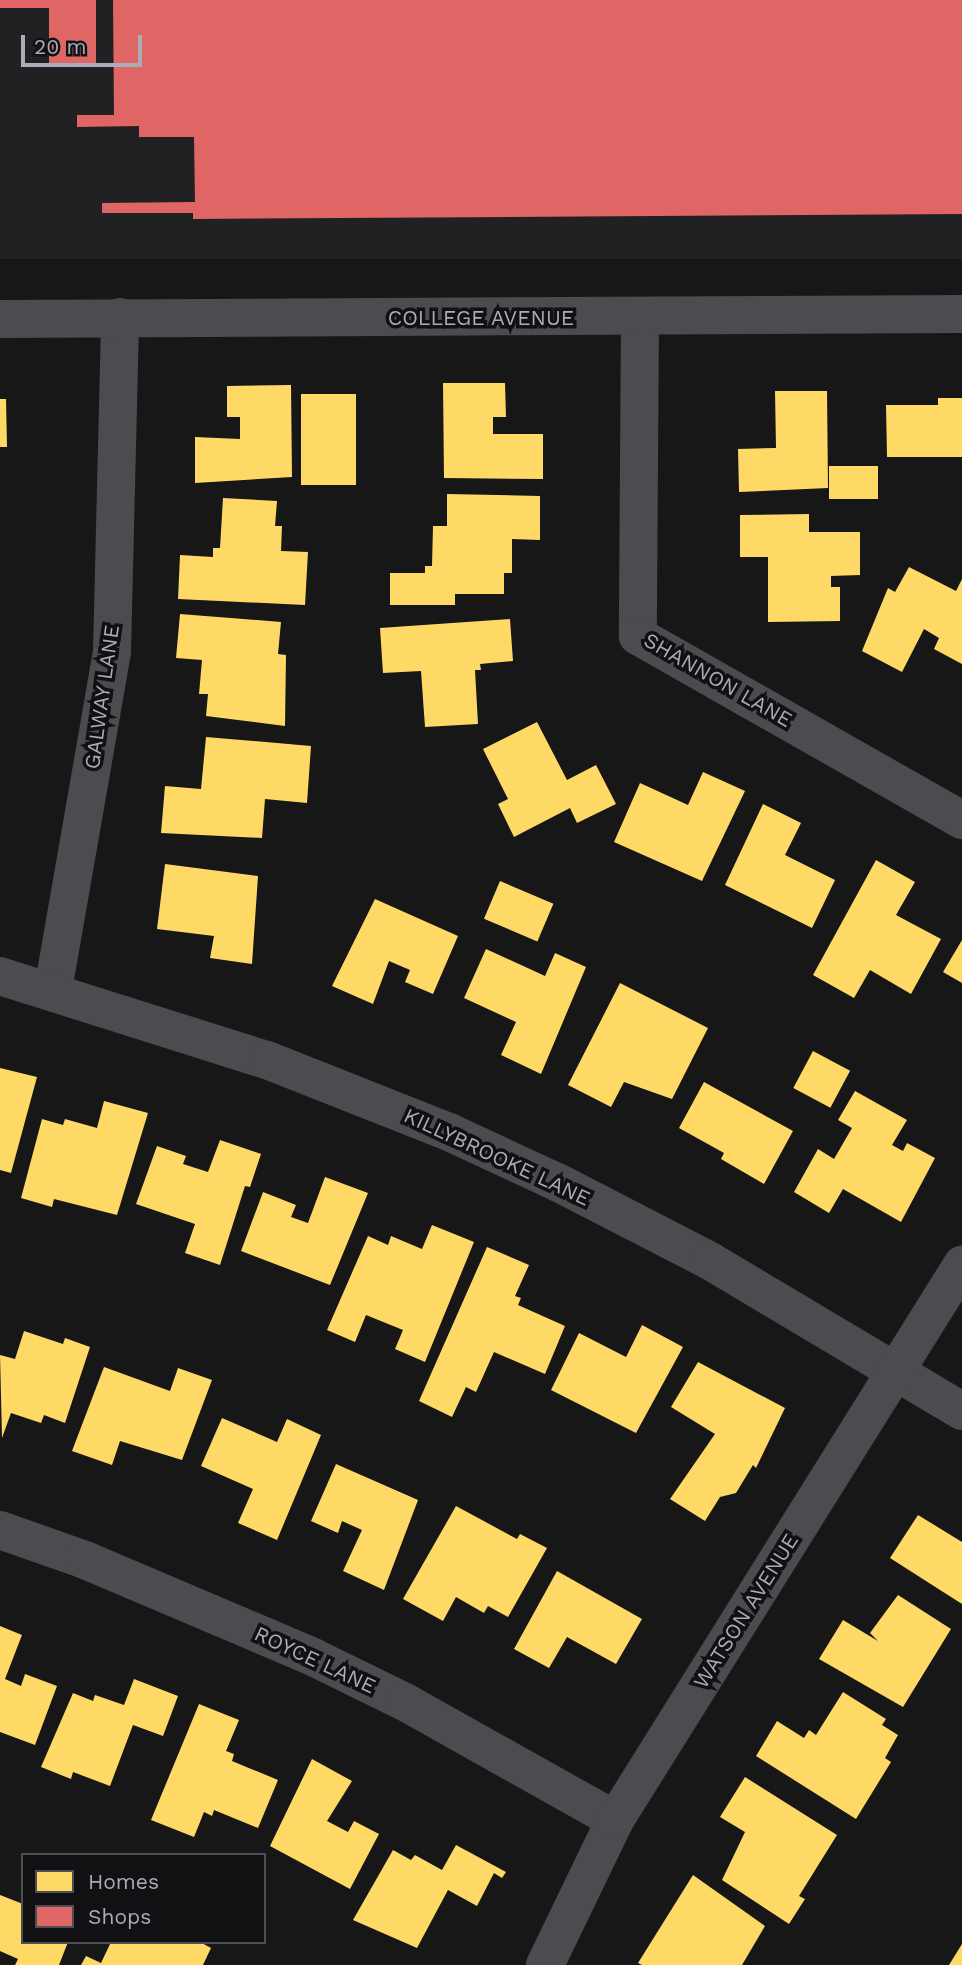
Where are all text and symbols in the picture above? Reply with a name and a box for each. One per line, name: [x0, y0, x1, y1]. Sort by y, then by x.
scale bar: [24, 21, 145, 65]
text: 20 m: [34, 34, 86, 59]
street label: COLLEGE AVENUE: [387, 305, 575, 331]
street label: GALWAY LANE: [79, 623, 125, 771]
street label: SHANNON LANE: [639, 627, 797, 733]
street label: KILLYBROOKE LANE: [400, 1103, 594, 1211]
street label: WATSON AVENUE: [688, 1529, 804, 1693]
street label: ROYCE LANE: [250, 1621, 380, 1699]
legend: [21, 1853, 266, 1944]
text: Homes: [88, 1869, 159, 1894]
text: Shops: [88, 1904, 151, 1929]

